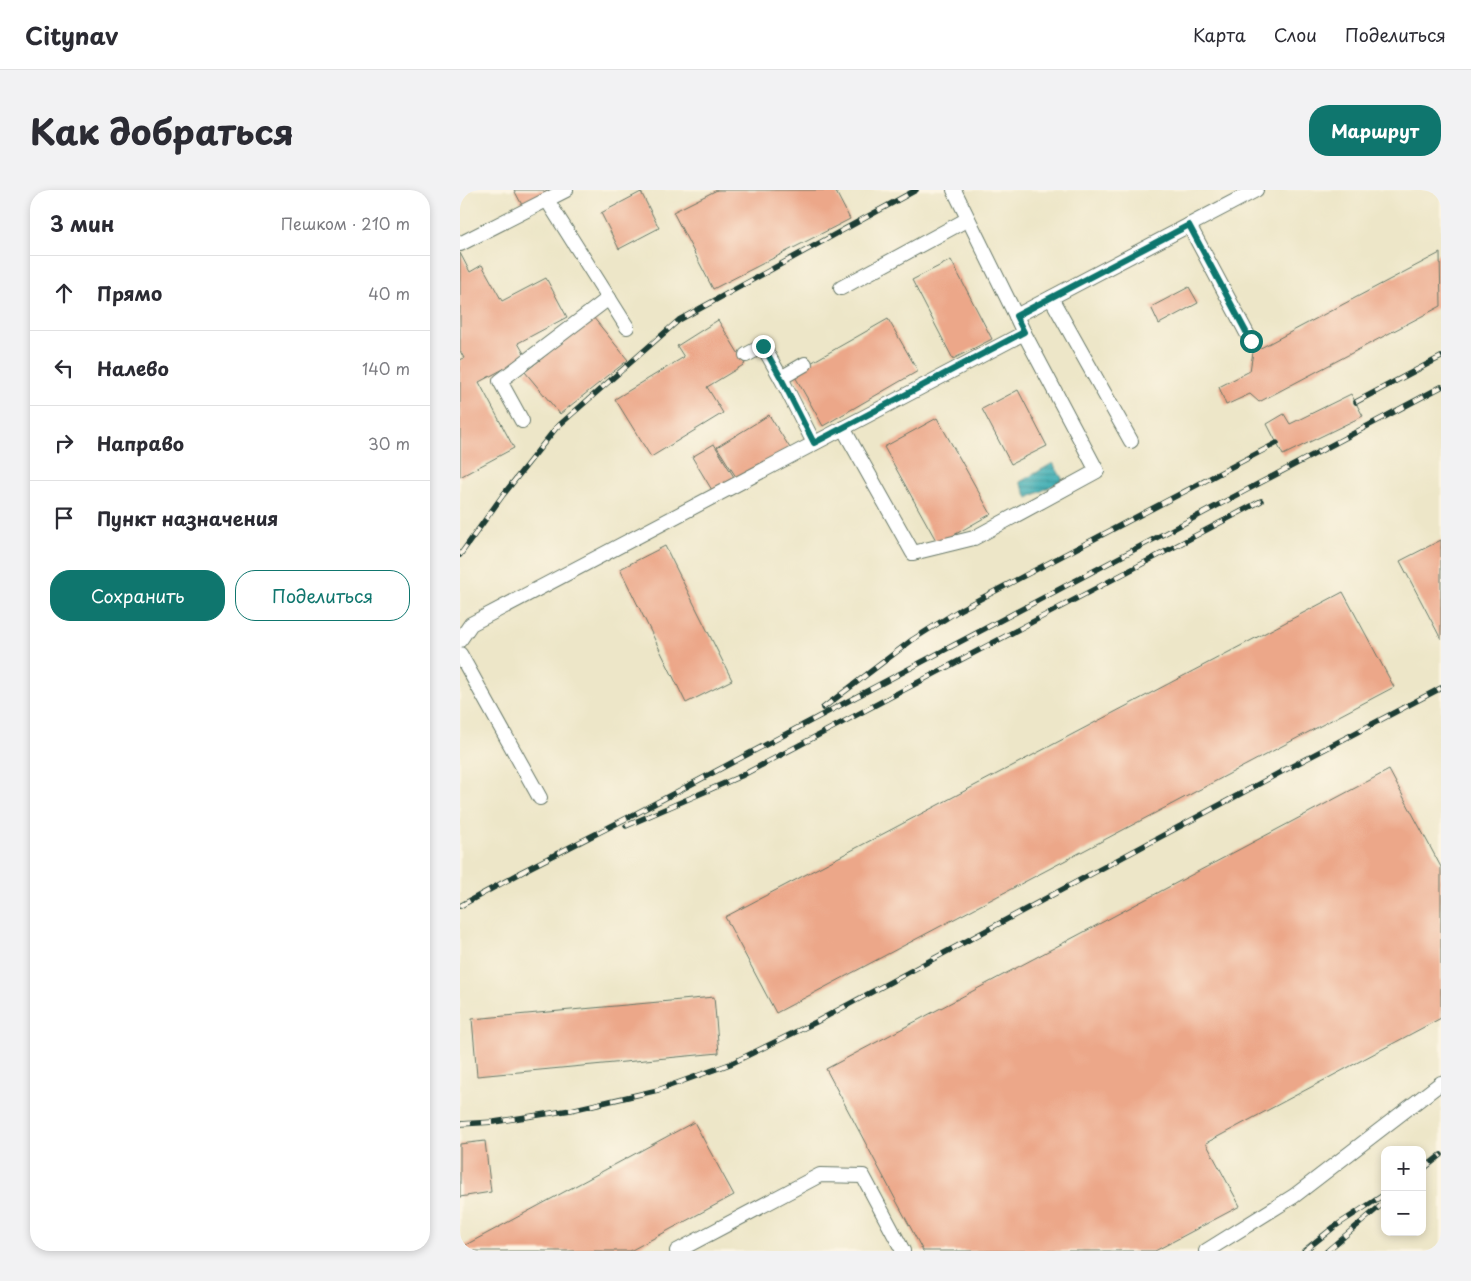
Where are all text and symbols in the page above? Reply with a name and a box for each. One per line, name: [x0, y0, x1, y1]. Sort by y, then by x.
text: Citynav: [25, 17, 118, 53]
text: Карта: [1193, 21, 1246, 48]
text: Слои: [1274, 21, 1317, 48]
text: Поделиться: [1345, 21, 1446, 48]
text: Как добраться: [30, 104, 294, 157]
button: Маршрут: [1309, 105, 1441, 156]
text: 3 мин: [50, 207, 114, 239]
text: Пешком · 210 m: [281, 211, 410, 235]
icon: ahead: [50, 279, 78, 307]
text: Прямо: [97, 279, 162, 307]
text: 40 m: [368, 281, 410, 305]
route start: [1240, 330, 1263, 353]
route end: [752, 335, 775, 358]
icon: left: [50, 354, 78, 382]
text: Налево: [97, 354, 169, 382]
text: 140 m: [362, 356, 410, 380]
icon: right: [50, 429, 78, 457]
text: Направо: [97, 429, 184, 457]
text: 30 m: [368, 431, 410, 455]
icon: arrive: [50, 504, 78, 532]
text: Пункт назначения: [97, 504, 278, 532]
button: Сохранить: [50, 570, 225, 621]
button: Поделиться: [235, 570, 410, 621]
map controls: [1381, 1146, 1426, 1236]
button: +: [1381, 1146, 1426, 1191]
button: −: [1381, 1191, 1426, 1236]

